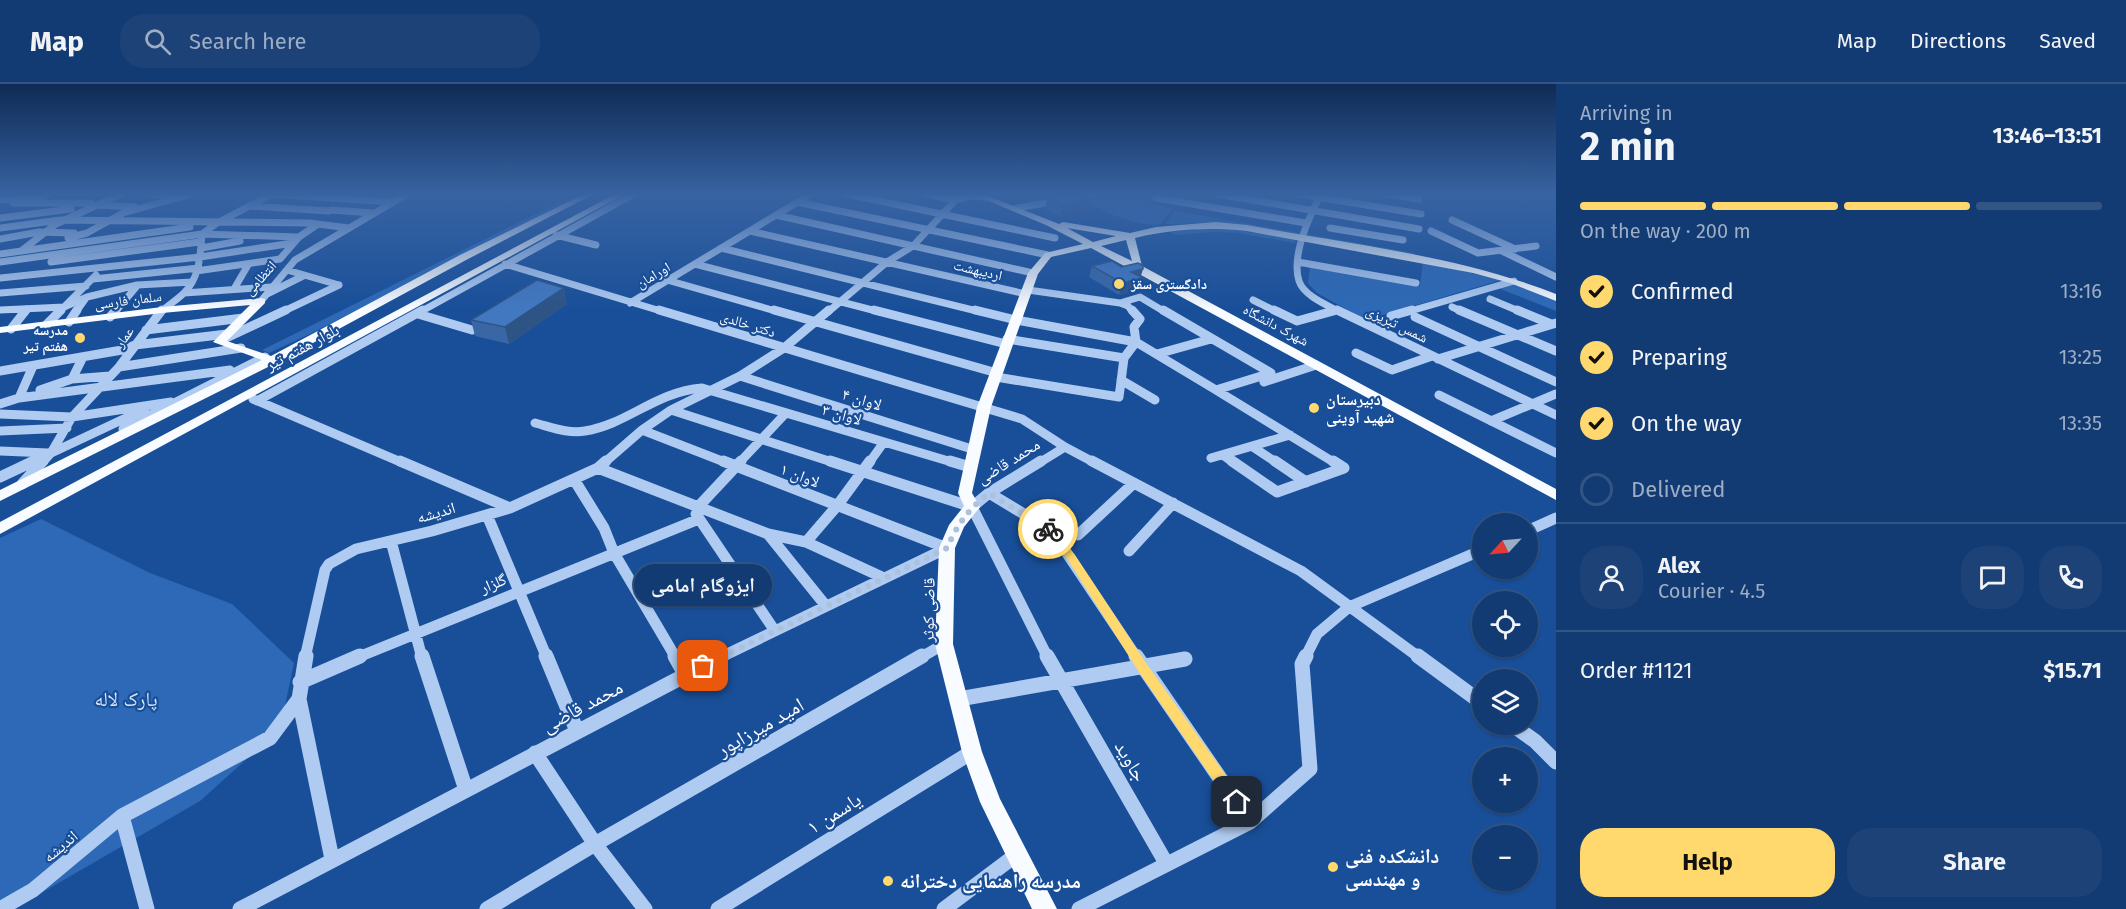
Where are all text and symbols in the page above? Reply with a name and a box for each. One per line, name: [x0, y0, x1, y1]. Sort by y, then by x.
search box: [120, 14, 540, 68]
text: Map: [30, 25, 84, 58]
icon: search: [141, 25, 174, 58]
text: Search here: [189, 28, 307, 55]
text: Map: [1837, 28, 1877, 54]
text: Directions: [1910, 28, 2006, 54]
text: Saved: [2039, 28, 2096, 54]
text: Arriving in: [1580, 101, 1673, 125]
text: 13:46–13:51: [1993, 122, 2102, 149]
text: 2 min: [1580, 124, 1676, 170]
text: On the way · 200 m: [1580, 219, 1751, 243]
street label: اردیبهشت: [952, 257, 1004, 284]
street label: انتظامی: [240, 258, 280, 299]
street label: اورامان: [633, 259, 673, 292]
icon: check: [1580, 275, 1613, 308]
place label: دادگستری سقز: [1130, 276, 1207, 293]
marker: دادگستری سقز: [1112, 277, 1126, 291]
text: Confirmed: [1631, 278, 1734, 305]
text: 13:16: [2060, 279, 2102, 303]
street label: سلمان فارسی: [94, 288, 163, 313]
street label: شهرک دانشگاه: [1240, 301, 1312, 350]
street label: شمس تبریزی: [1363, 302, 1430, 347]
street label: دکتر خالدی: [718, 308, 778, 341]
street label: بلوار هفتم تیر: [261, 320, 343, 376]
place label: مدرسه هفتم تیر: [23, 322, 68, 356]
street label: عمار: [111, 323, 138, 352]
marker: مدرسه هفتم تیر: [73, 331, 87, 345]
icon: check: [1580, 341, 1613, 374]
text: Preparing: [1631, 344, 1727, 371]
text: 13:25: [2059, 345, 2102, 369]
street label: لاوان ۴: [839, 384, 884, 415]
place label: دبیرستان شهید آوینی: [1326, 390, 1395, 427]
street label: لاوان ۳: [820, 400, 864, 430]
marker: دبیرستان شهید آوینی: [1307, 401, 1321, 415]
icon: check: [1580, 407, 1613, 440]
text: On the way: [1631, 410, 1742, 437]
text: 13:35: [2058, 411, 2102, 435]
street label: محمد قاضی: [973, 435, 1044, 489]
street label: لاوان ۱: [777, 459, 822, 493]
text: Delivered: [1631, 476, 1726, 503]
street label: اندیشه: [415, 498, 458, 527]
courier: [1018, 499, 1078, 559]
icon: bike: [1032, 513, 1065, 546]
north arrow: [1472, 513, 1538, 579]
map controls: [1472, 513, 1538, 891]
button: person: [1580, 546, 1643, 609]
button: chat: [1961, 546, 2024, 609]
button: phone: [2039, 546, 2102, 609]
text: Alex: [1658, 552, 1701, 579]
callout: ایزوگام امامی: [634, 564, 772, 606]
street label: گلزار: [476, 569, 510, 598]
text: ایزوگام امامی: [651, 573, 755, 597]
street label: قاضی کوثر: [918, 578, 940, 644]
text: Courier · 4.5: [1658, 579, 1765, 603]
button: locate: [1472, 591, 1538, 657]
pin: [677, 640, 728, 691]
icon: bag: [686, 649, 719, 682]
text: Order #1121: [1580, 657, 1693, 684]
text: $15.71: [2043, 657, 2102, 684]
button: layers: [1472, 669, 1538, 735]
street label: محمد قاضی: [537, 675, 627, 737]
park label: پارک لاله: [94, 687, 158, 711]
street label: امید میرزاپور: [711, 692, 808, 762]
street label: جاوید: [1110, 736, 1152, 786]
button: +: [1472, 747, 1538, 813]
pin: [1211, 776, 1262, 827]
icon: home: [1220, 785, 1253, 818]
street label: یاسمن ۱: [802, 787, 866, 839]
button: −: [1472, 825, 1538, 891]
street label: اندیشه: [39, 827, 81, 866]
button: Help: [1580, 828, 1835, 897]
button: Share: [1847, 828, 2102, 897]
place label: دانشکده فنی و مهندسی: [1345, 844, 1439, 892]
marker: دانشکده فنی و مهندسی: [1326, 860, 1340, 874]
place label: مدرسه راهنمایی دخترانه: [900, 869, 1081, 894]
marker: مدرسه راهنمایی دخترانه: [881, 874, 895, 888]

